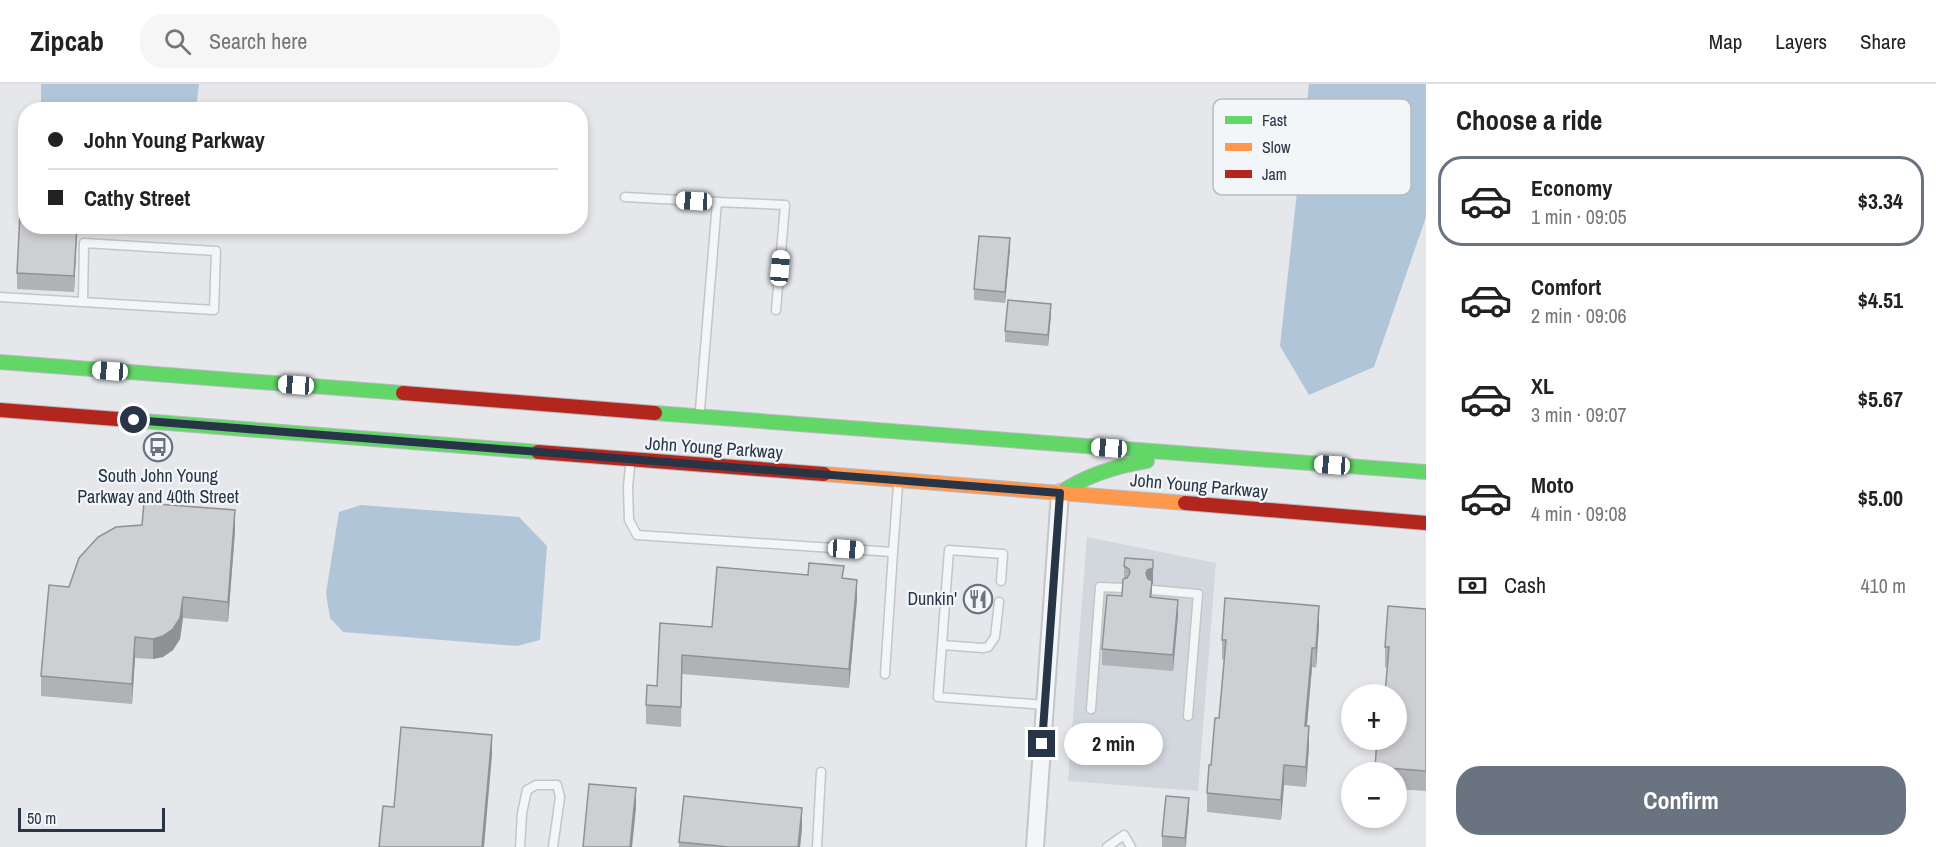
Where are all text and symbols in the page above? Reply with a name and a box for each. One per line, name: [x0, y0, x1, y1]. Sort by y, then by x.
search box: [140, 14, 560, 68]
text: Zipcab: [30, 22, 104, 60]
icon: search: [161, 25, 194, 58]
text: Search here: [209, 26, 307, 56]
text: Map: [1709, 27, 1742, 56]
text: Layers: [1775, 27, 1827, 56]
text: Share: [1860, 27, 1906, 56]
legend: [1213, 99, 1411, 195]
text: Choose a ride: [1456, 102, 1602, 138]
text: Fast: [1262, 109, 1287, 131]
text: John Young Parkway: [84, 125, 265, 155]
text: Slow: [1262, 136, 1291, 158]
text: Jam: [1262, 163, 1287, 185]
text: Economy: [1531, 173, 1612, 203]
icon: car: [1459, 174, 1513, 228]
text: Cathy Street: [84, 183, 190, 213]
text: $3.34: [1858, 186, 1903, 216]
car: [676, 191, 712, 211]
text: 1 min · 09:05: [1531, 203, 1627, 230]
car: [769, 249, 791, 287]
text: Comfort: [1531, 272, 1601, 302]
icon: car: [1459, 273, 1513, 327]
text: $4.51: [1858, 285, 1903, 315]
text: 2 min · 09:06: [1531, 302, 1627, 329]
car: [91, 361, 129, 381]
text: XL: [1531, 371, 1554, 401]
icon: car: [1459, 372, 1513, 426]
car: [277, 375, 315, 395]
text: $5.67: [1858, 384, 1903, 414]
text: 3 min · 09:07: [1531, 401, 1627, 428]
route start: [120, 406, 147, 433]
street label: John Young Parkway: [644, 430, 784, 465]
bus stop icon: South John Young Parkway and 40th Street: [142, 431, 174, 463]
car: [1090, 438, 1128, 458]
car: [1313, 455, 1351, 475]
place label: South John Young Parkway and 40th Street: [77, 463, 239, 509]
street label: John Young Parkway: [1129, 467, 1270, 504]
text: Moto: [1531, 470, 1574, 500]
icon: car: [1459, 471, 1513, 525]
text: $5.00: [1858, 483, 1903, 513]
text: 4 min · 09:08: [1531, 500, 1627, 527]
car: [827, 539, 865, 559]
icon: cash: [1456, 569, 1489, 602]
text: Cash: [1504, 570, 1546, 600]
text: 410 m: [1860, 572, 1906, 599]
restaurant icon: Dunkin': [962, 583, 994, 615]
place label: Dunkin': [907, 586, 957, 611]
map controls: [1341, 684, 1407, 828]
button: +: [1341, 684, 1407, 750]
callout: 2 min: [1063, 723, 1162, 765]
route end: [1028, 730, 1055, 757]
text: 2 min: [1092, 730, 1135, 757]
button: −: [1341, 762, 1407, 828]
button: Confirm: [1456, 766, 1906, 835]
scale bar: [18, 805, 165, 832]
text: 50 m: [27, 807, 56, 829]

